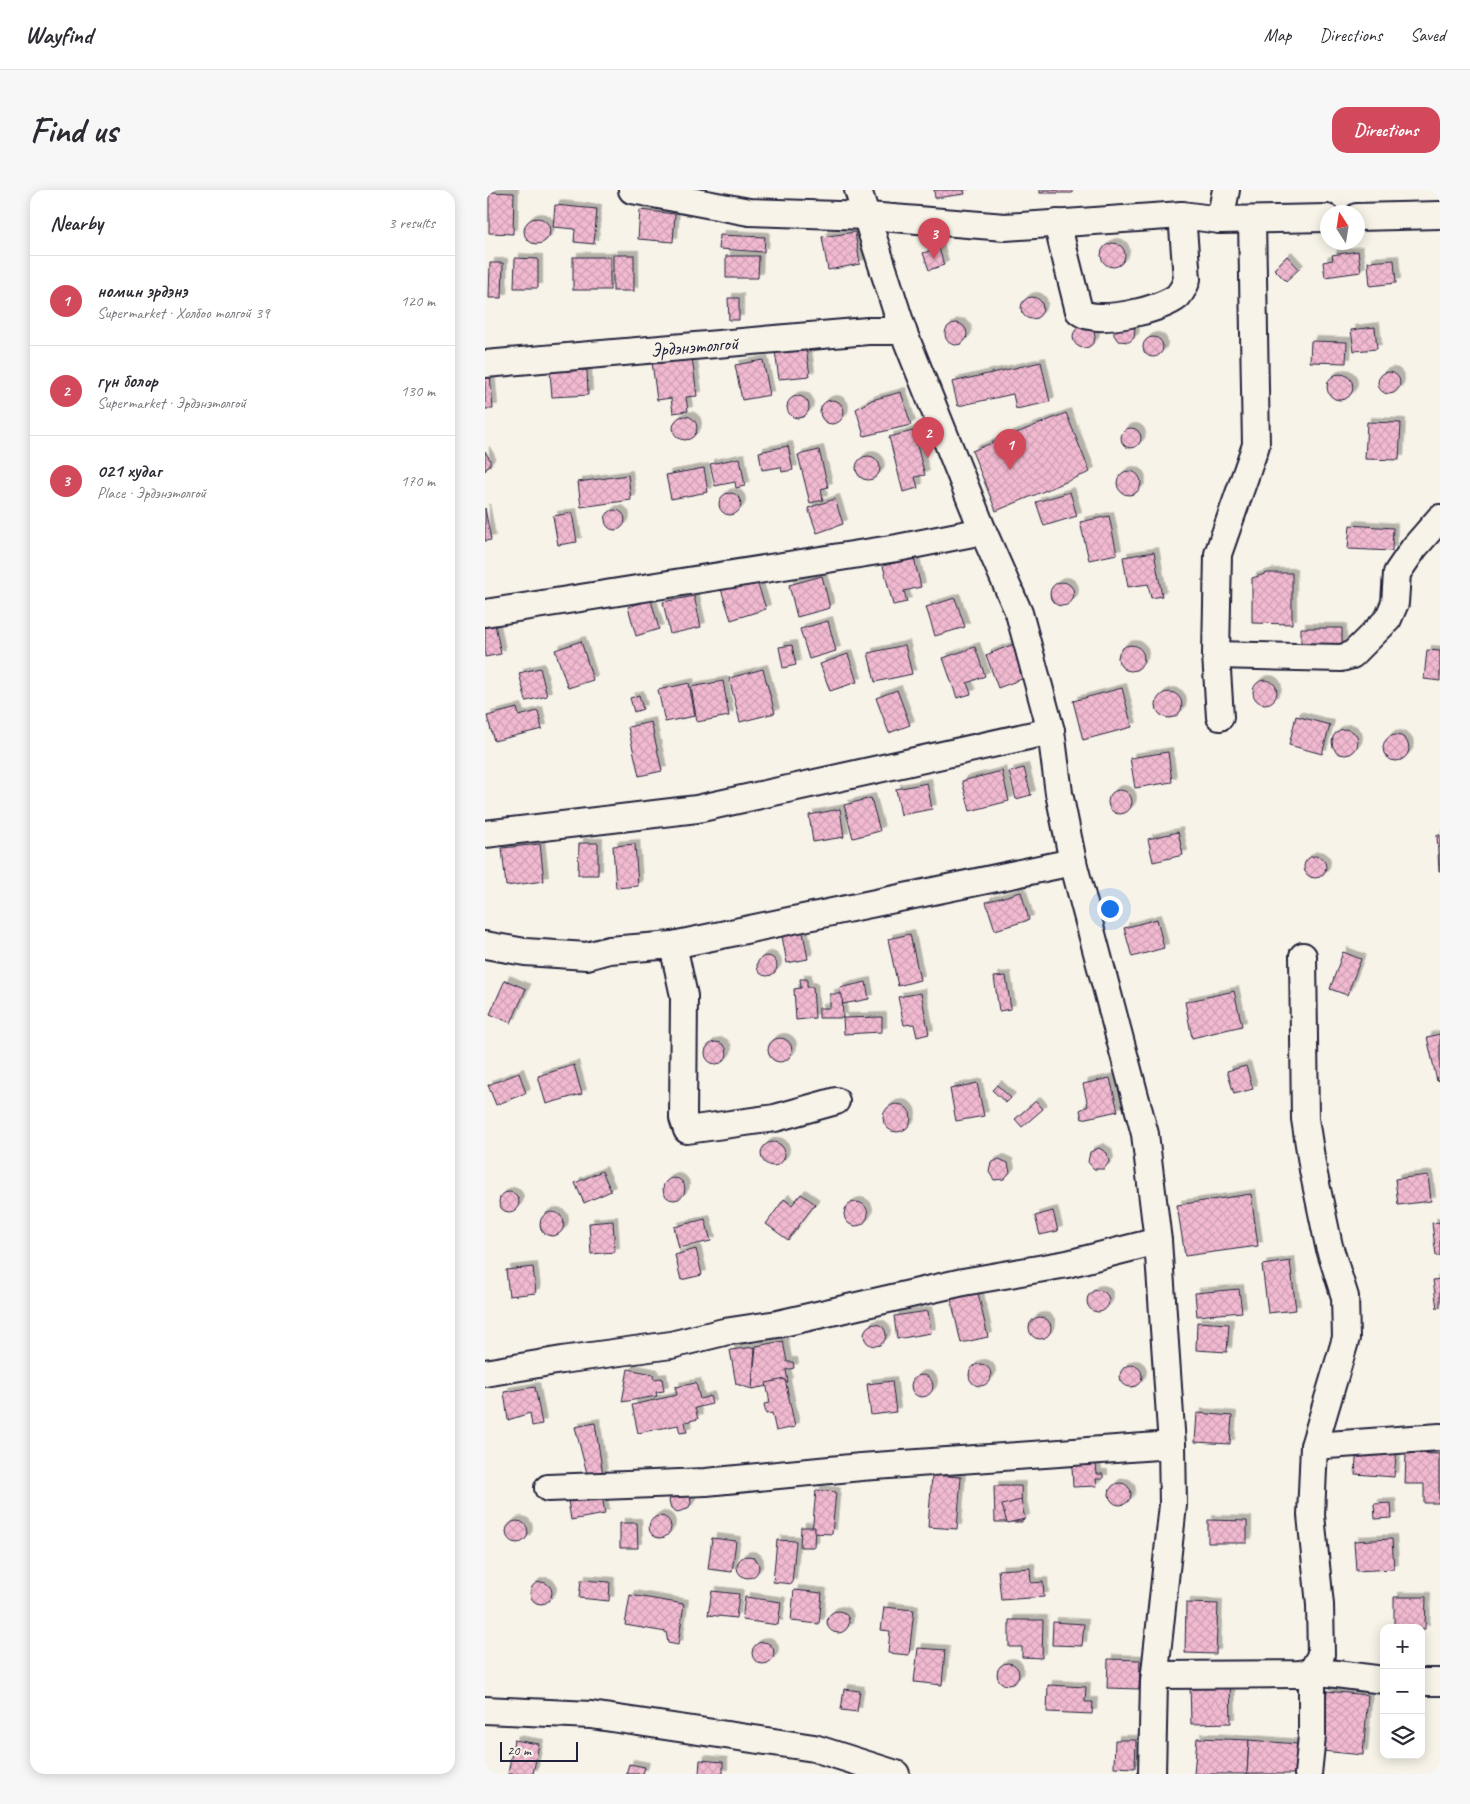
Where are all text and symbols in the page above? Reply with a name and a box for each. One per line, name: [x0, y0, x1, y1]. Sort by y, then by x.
text: Wayfind: [25, 20, 92, 50]
text: Map: [1264, 24, 1291, 46]
text: Directions: [1319, 24, 1382, 46]
text: Saved: [1410, 24, 1445, 46]
button: Directions: [1332, 107, 1440, 153]
text: Find us: [30, 108, 117, 153]
north arrow: [1320, 205, 1365, 250]
text: Nearby: [50, 210, 103, 236]
text: 3 results: [388, 213, 435, 233]
pin: 3: [918, 218, 950, 259]
text: номин эрдэнэ: [97, 279, 187, 303]
text: 1: [62, 291, 70, 311]
text: 120 m: [401, 291, 435, 311]
text: Supermarket · Холбоо толгой 39: [97, 303, 269, 323]
street label: Эрдэнэтолгой: [649, 330, 741, 363]
text: гүн болор: [97, 369, 158, 393]
text: 2: [62, 381, 70, 401]
text: 130 m: [401, 381, 435, 401]
text: Supermarket · Эрдэнэтолгой: [97, 393, 246, 413]
pin: 2: [912, 417, 944, 458]
pin: 1: [994, 429, 1026, 470]
text: 021 худаг: [97, 459, 161, 483]
text: 3: [62, 471, 70, 491]
text: 170 m: [401, 471, 435, 491]
text: Place · Эрдэнэтолгой: [97, 483, 206, 503]
your location: [1097, 896, 1123, 922]
map controls: [1380, 1624, 1425, 1759]
button: +: [1380, 1624, 1425, 1669]
button: −: [1380, 1669, 1425, 1714]
button: layers: [1380, 1714, 1425, 1759]
scale bar: [500, 1739, 577, 1762]
text: 20 m: [507, 1742, 531, 1759]

